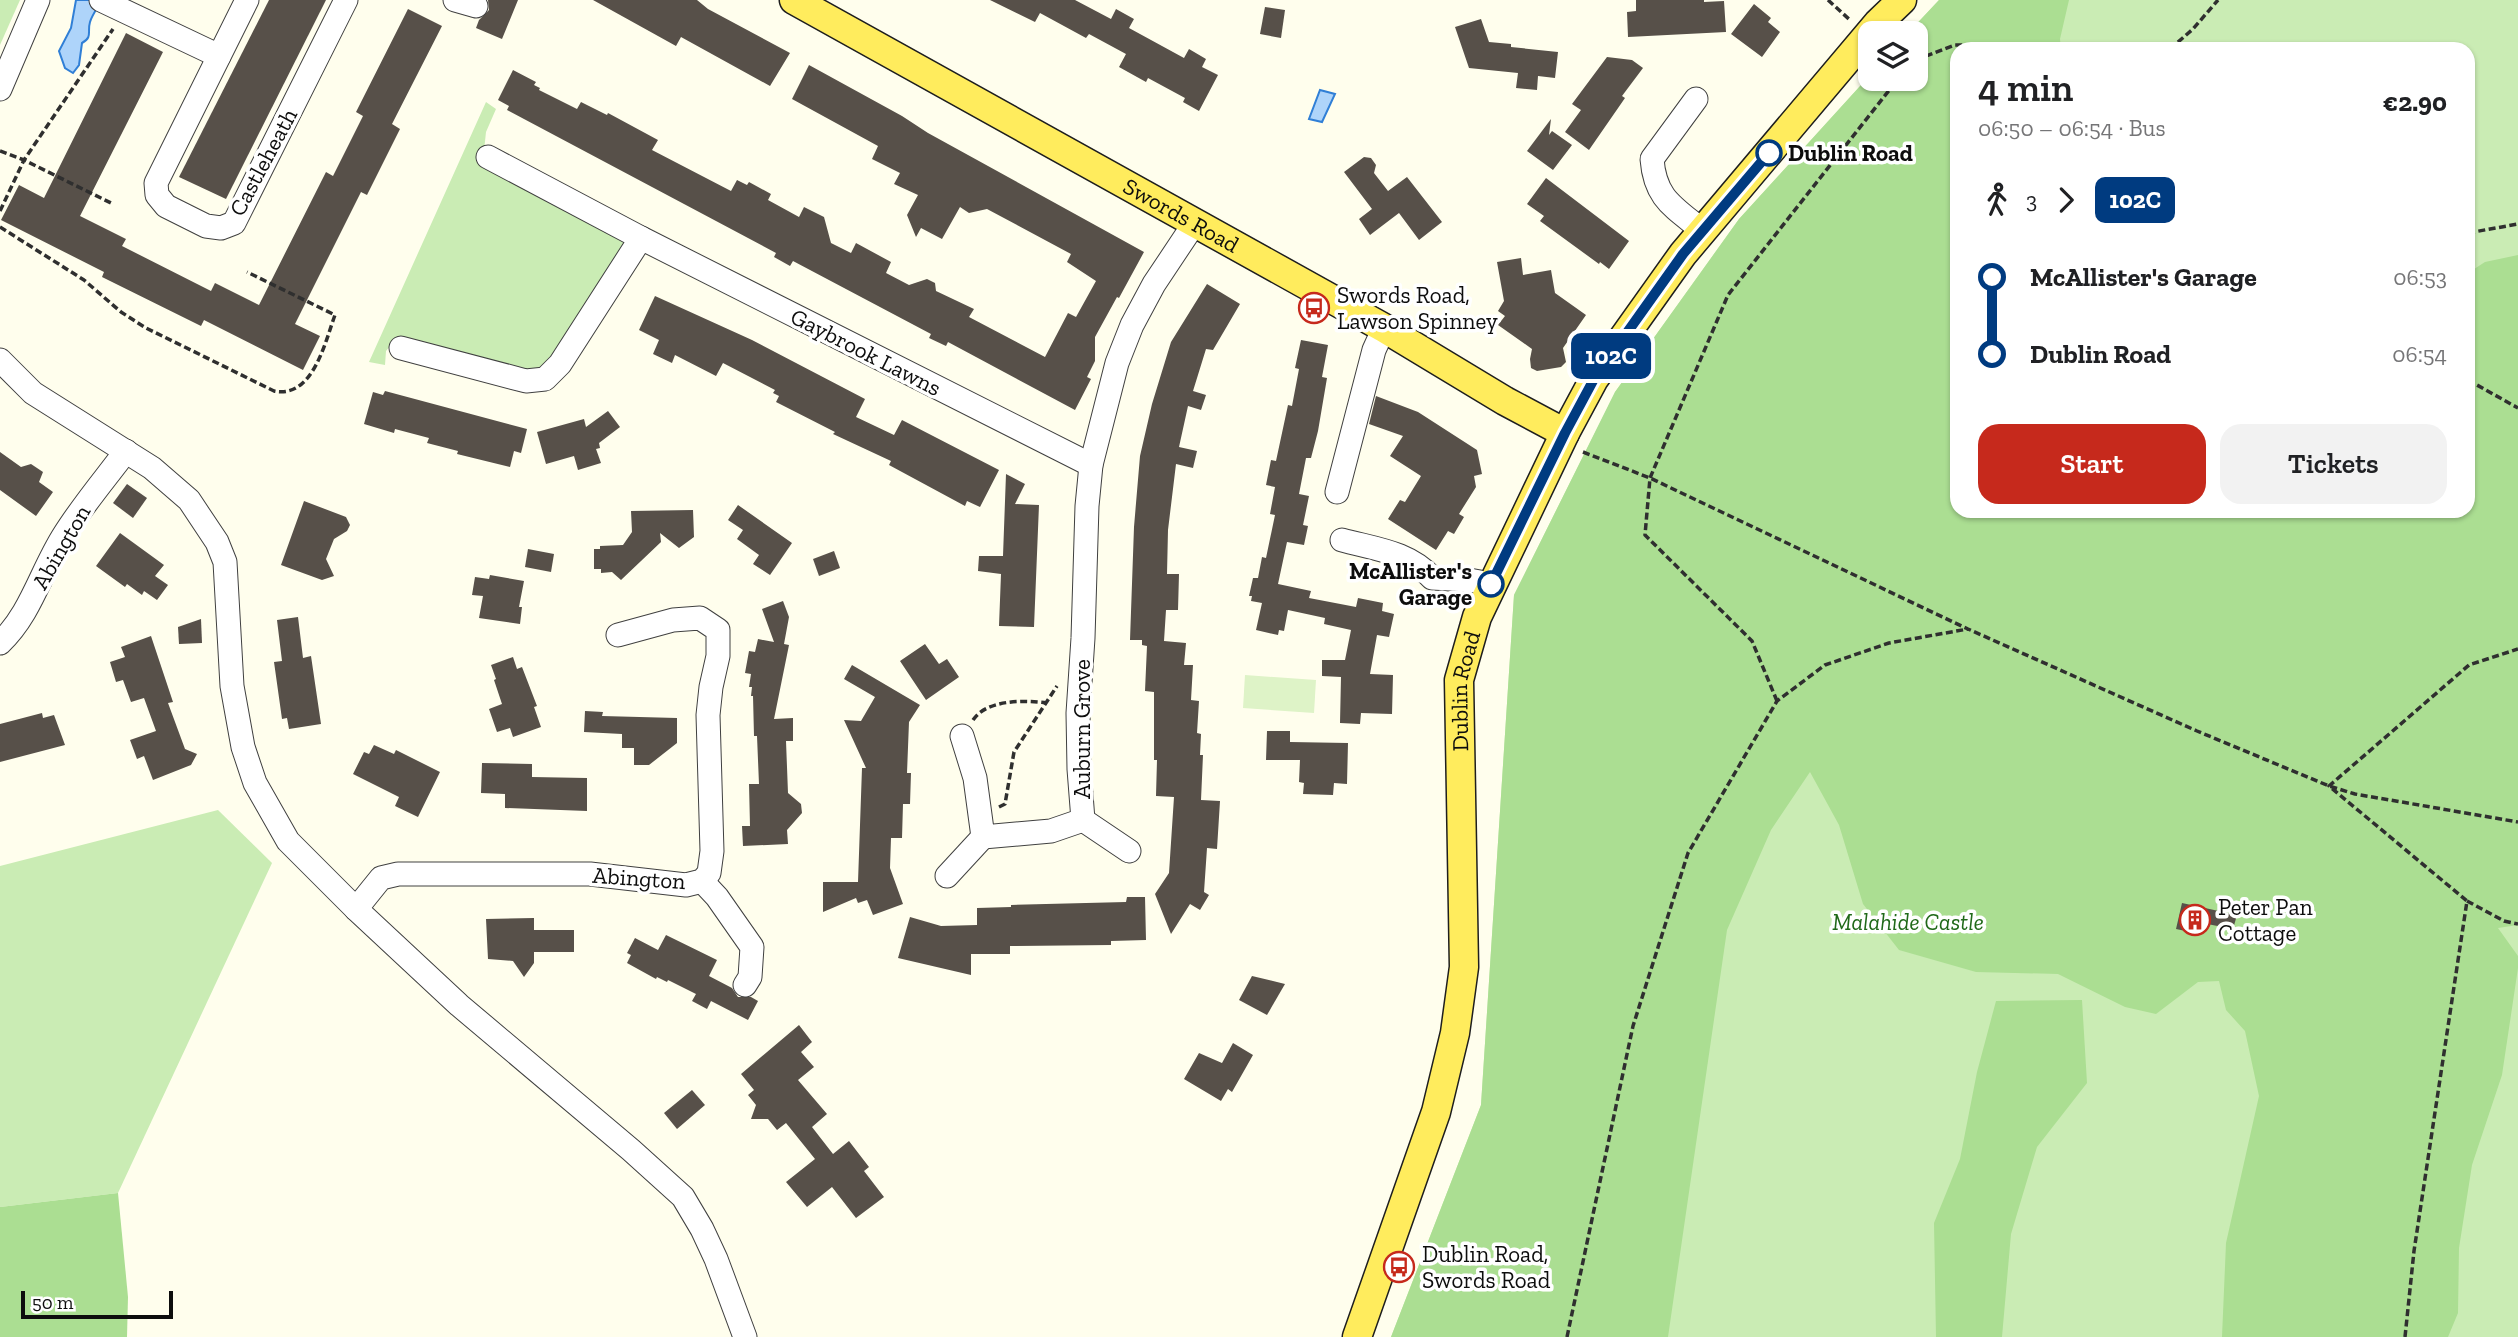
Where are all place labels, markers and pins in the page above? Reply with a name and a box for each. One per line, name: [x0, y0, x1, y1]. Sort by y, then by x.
place label: Dublin Road: [1788, 139, 1913, 167]
marker: Dublin Road: [1756, 140, 1782, 166]
place label: Swords Road, Lawson Spinney: [1337, 281, 1498, 335]
bus stop icon: Swords Road, Lawson Spinney: [1297, 291, 1331, 325]
place label: McAllister's Garage: [1349, 557, 1472, 611]
marker: McAllister's Garage: [1478, 571, 1504, 597]
place label: Peter Pan Cottage: [2218, 893, 2313, 947]
building icon: Peter Pan Cottage: [2178, 903, 2212, 937]
place label: Dublin Road, Swords Road: [1422, 1240, 1551, 1294]
bus stop icon: Dublin Road, Swords Road: [1382, 1250, 1416, 1284]

